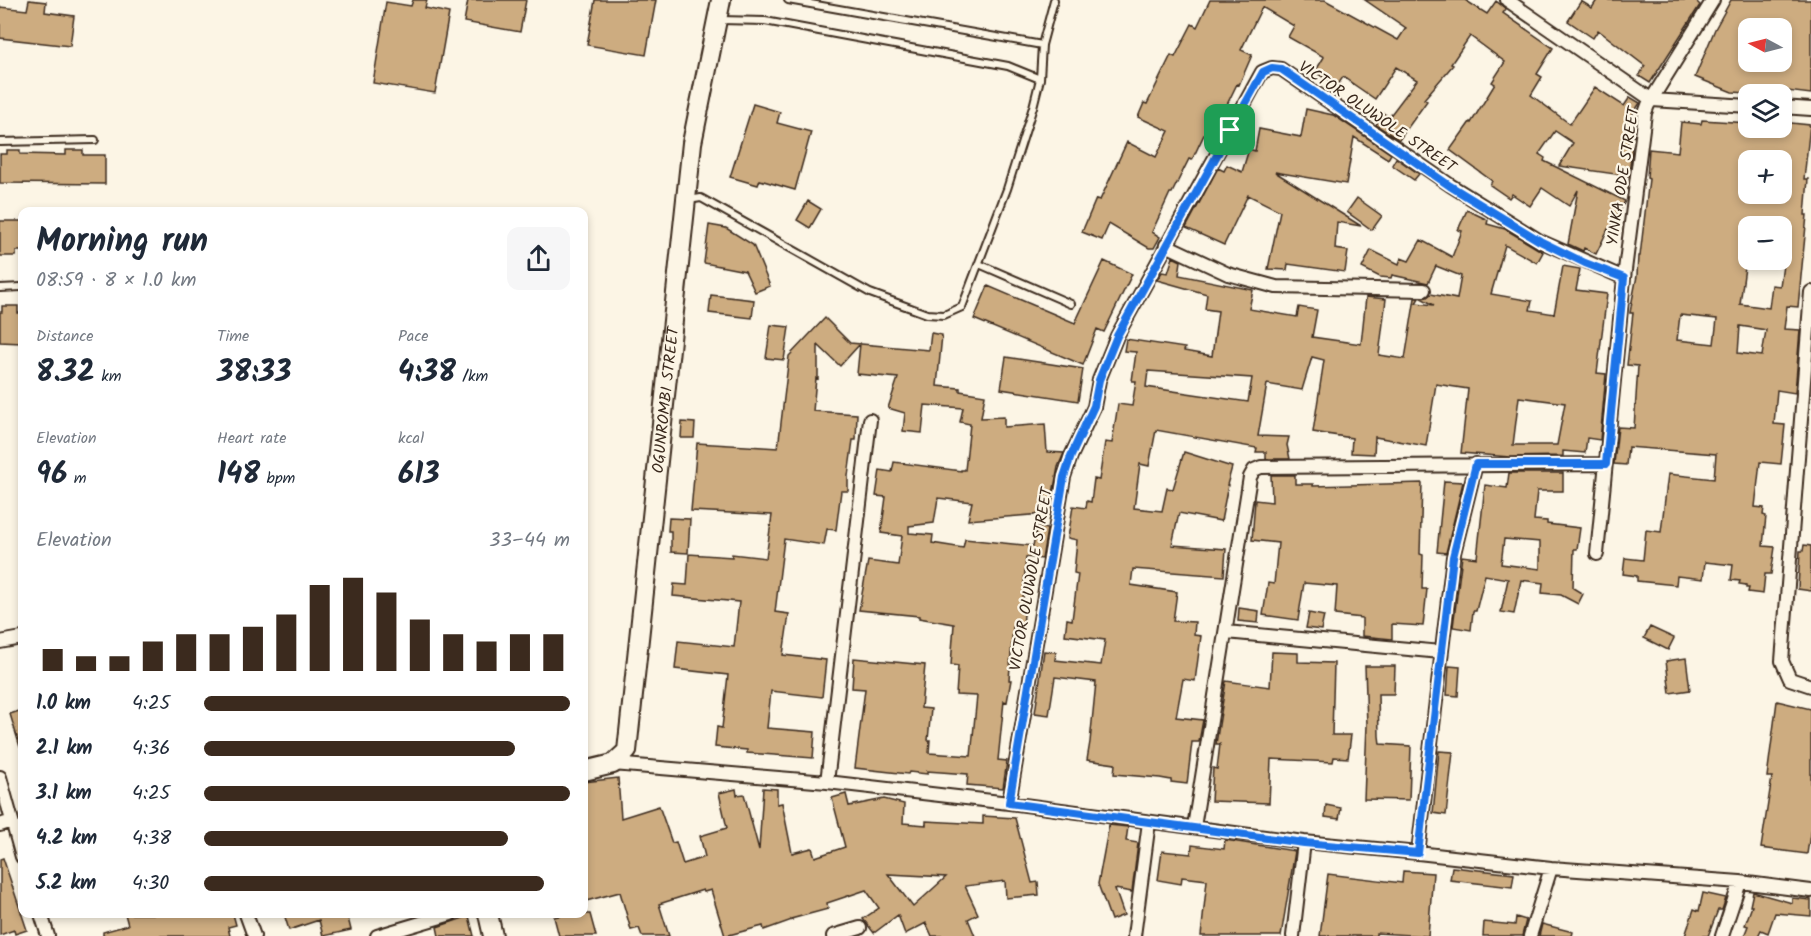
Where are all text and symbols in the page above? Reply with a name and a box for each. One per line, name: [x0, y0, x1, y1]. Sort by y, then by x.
north arrow: [1738, 18, 1792, 72]
map controls: [1738, 18, 1792, 270]
street label: VICTOR OLUWOLE STREET: [1293, 55, 1462, 180]
button: layers: [1738, 84, 1792, 138]
pin: [1204, 104, 1255, 155]
street label: YINKA ODE STREET: [1600, 104, 1647, 247]
icon: arrive: [1213, 113, 1246, 146]
button: +: [1738, 150, 1792, 204]
text: Morning run: [36, 216, 208, 269]
button: −: [1738, 216, 1792, 270]
button: share: [507, 227, 570, 290]
text: 08:59 · 8 × 1.0 km: [36, 265, 196, 297]
text: Distance: [36, 324, 94, 349]
text: Time: [217, 324, 249, 349]
text: Pace: [398, 324, 429, 349]
street label: OGUNROMBI STREET: [646, 324, 686, 475]
text: 8.32: [36, 349, 95, 397]
text: 38:33: [217, 349, 291, 397]
text: 4:38: [398, 349, 456, 397]
text: km: [95, 364, 121, 389]
text: /km: [456, 364, 488, 389]
text: Elevation: [36, 426, 97, 451]
text: Heart rate: [217, 426, 287, 451]
text: kcal: [398, 426, 424, 451]
text: 96: [36, 451, 67, 499]
text: 148: [217, 451, 260, 499]
text: 613: [398, 451, 440, 499]
text: m: [67, 466, 87, 491]
text: bpm: [260, 466, 295, 491]
street label: VICTOR OLUWOLE STREET: [1003, 484, 1060, 673]
text: Elevation: [36, 525, 112, 557]
text: 33–44 m: [489, 525, 570, 557]
text: 1.0 km: [36, 688, 91, 720]
text: 4:25: [132, 688, 170, 720]
text: 2.1 km: [36, 733, 92, 765]
text: 4:36: [132, 733, 170, 765]
text: 3.1 km: [36, 778, 92, 810]
text: 4:25: [132, 778, 170, 810]
text: 4.2 km: [36, 823, 97, 855]
text: 4:38: [132, 823, 171, 855]
text: 5.2 km: [36, 868, 96, 900]
text: 4:30: [132, 868, 169, 900]

